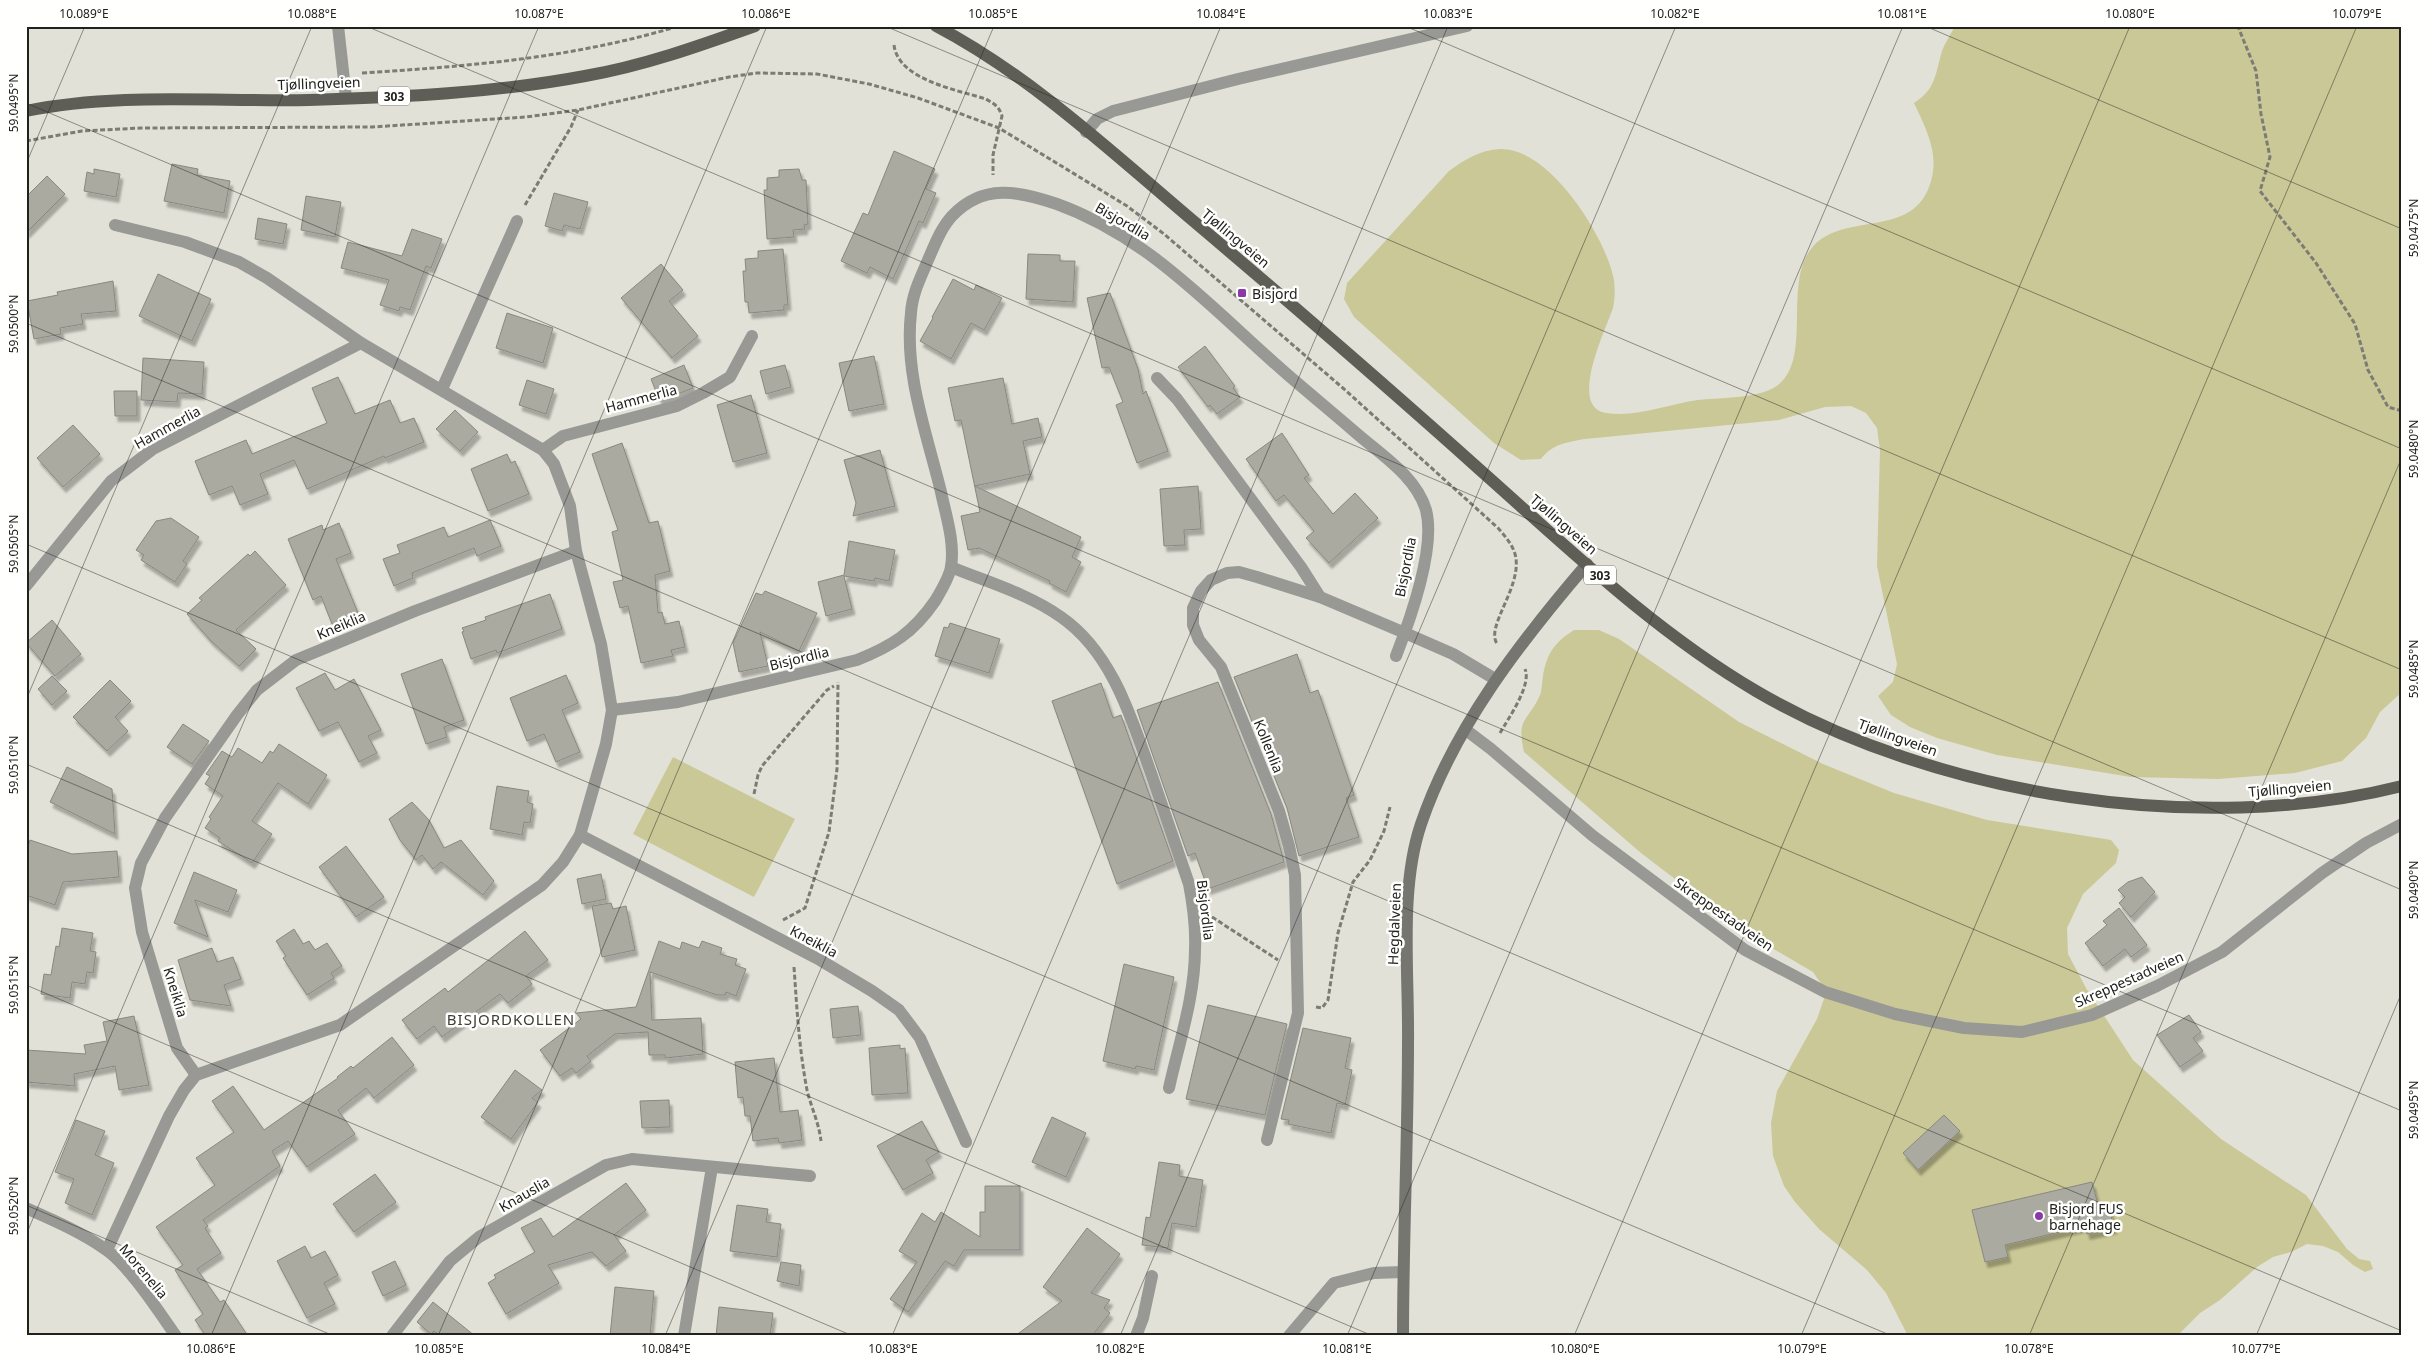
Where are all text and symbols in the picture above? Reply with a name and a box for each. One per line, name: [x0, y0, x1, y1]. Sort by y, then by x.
text: 10.089°E: [59, 5, 109, 22]
text: 10.088°E: [287, 5, 337, 22]
text: 10.087°E: [514, 5, 564, 22]
text: 10.086°E: [741, 5, 791, 22]
text: 10.085°E: [968, 5, 1018, 22]
text: 10.084°E: [1196, 5, 1246, 22]
text: 10.083°E: [1423, 5, 1473, 22]
text: 10.082°E: [1650, 5, 1700, 22]
text: 10.081°E: [1877, 5, 1927, 22]
text: 10.080°E: [2105, 5, 2155, 22]
text: 10.079°E: [2332, 5, 2382, 22]
street label: Tjøllingveien: [277, 72, 361, 94]
text: 59.0495°N: [5, 74, 22, 132]
road number: 303: [378, 86, 410, 105]
street label: Bisjordlia: [1092, 198, 1154, 244]
text: 59.0475°N: [2405, 199, 2422, 257]
street label: Tjøllingveien: [1198, 204, 1274, 272]
place label: Bisjord: [1252, 284, 1298, 303]
marker: Bisjord: [1236, 287, 1248, 299]
text: 59.0500°N: [5, 295, 22, 353]
street label: Hammerlia: [603, 379, 679, 417]
street label: Hammerlia: [130, 401, 204, 453]
text: 59.0480°N: [2405, 420, 2422, 478]
street label: Tjøllingveien: [1526, 490, 1602, 558]
text: 59.0505°N: [5, 515, 22, 573]
street label: Bisjordlia: [1390, 535, 1420, 599]
road number: 303: [1584, 566, 1616, 584]
street label: Kneiklia: [314, 606, 368, 644]
text: 59.0485°N: [2405, 640, 2422, 698]
street label: Bisjordlia: [767, 641, 831, 675]
street label: Tjøllingveien: [1856, 714, 1940, 760]
street label: Kollenlia: [1250, 716, 1288, 776]
text: 59.0510°N: [5, 736, 22, 794]
street label: Tjøllingveien: [2248, 775, 2332, 801]
text: 59.0490°N: [2405, 861, 2422, 919]
street label: Skreppestadveien: [1671, 873, 1777, 955]
street label: Bisjordlia: [1193, 879, 1219, 941]
street label: Hegdalveien: [1383, 883, 1405, 965]
street label: Kneiklia: [787, 921, 841, 961]
street label: Skreppestadveien: [2072, 947, 2186, 1011]
text: 59.0515°N: [5, 956, 22, 1014]
street label: Kneiklia: [159, 965, 193, 1019]
district label: BISJORDKOLLEN: [447, 1009, 575, 1029]
text: 59.0495°N: [2405, 1081, 2422, 1139]
street label: Knauslia: [495, 1172, 553, 1216]
text: 59.0520°N: [5, 1177, 22, 1235]
place label: Bisjord FUS barnehage: [2049, 1199, 2124, 1234]
marker: Bisjord FUS barnehage: [2033, 1210, 2045, 1222]
street label: Morenelia: [115, 1240, 173, 1302]
text: 10.086°E: [186, 1340, 236, 1357]
text: 10.085°E: [414, 1340, 464, 1357]
text: 10.084°E: [641, 1340, 691, 1357]
text: 10.083°E: [868, 1340, 918, 1357]
text: 10.082°E: [1095, 1340, 1145, 1357]
text: 10.081°E: [1322, 1340, 1372, 1357]
text: 10.080°E: [1550, 1340, 1600, 1357]
text: 10.079°E: [1777, 1340, 1827, 1357]
text: 10.078°E: [2004, 1340, 2054, 1357]
text: 10.077°E: [2231, 1340, 2281, 1357]

